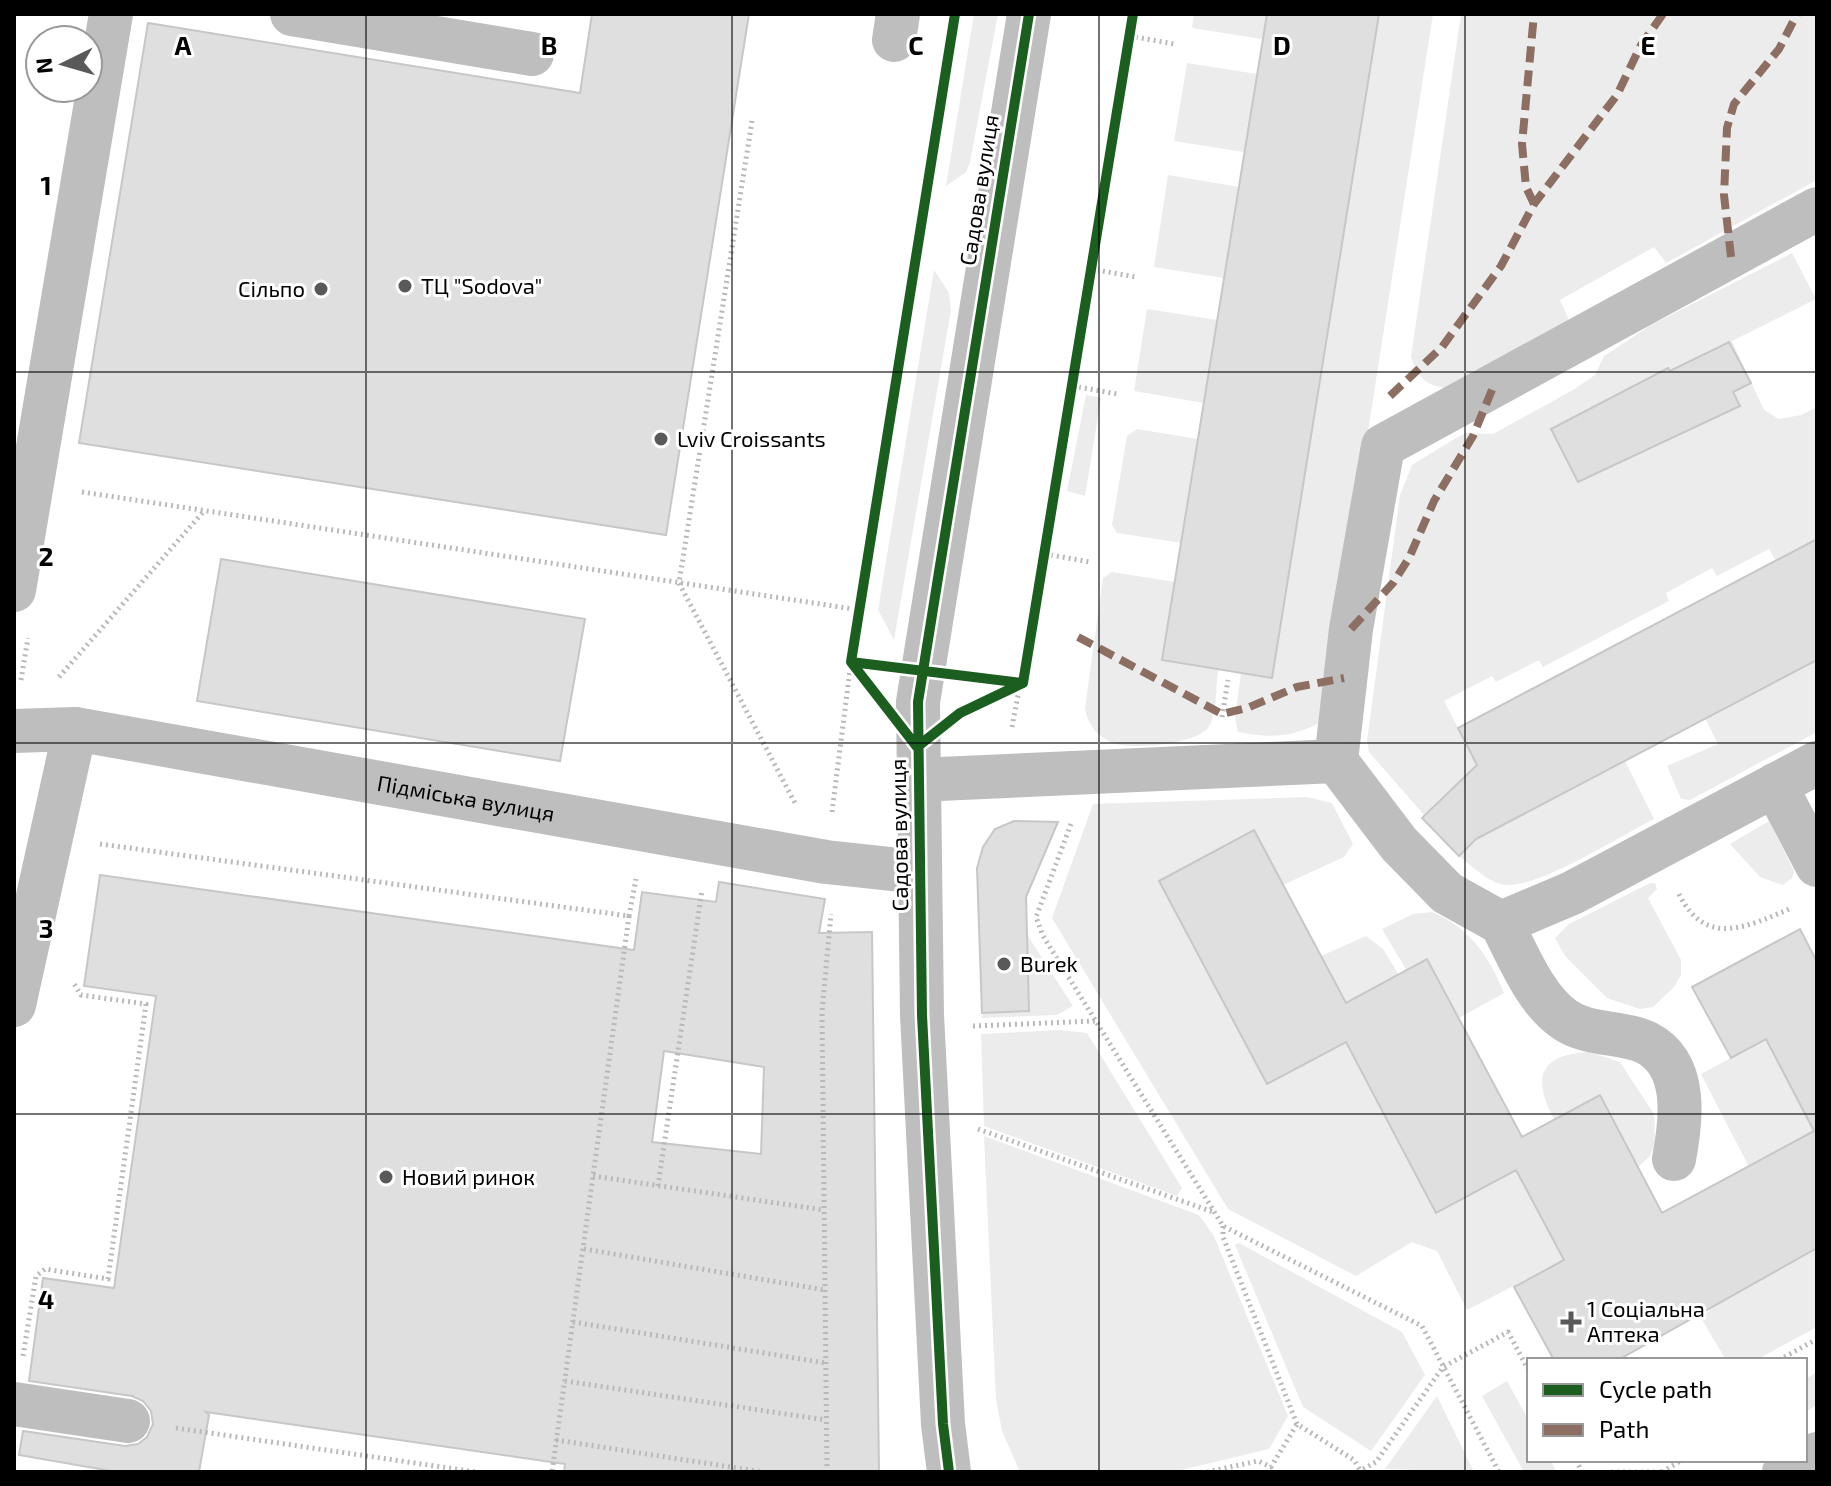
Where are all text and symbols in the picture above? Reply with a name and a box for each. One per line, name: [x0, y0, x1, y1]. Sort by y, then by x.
north arrow: [24, 24, 104, 104]
text: A: [175, 29, 192, 60]
text: B: [541, 29, 557, 60]
text: C: [908, 29, 924, 60]
text: D: [1273, 29, 1291, 60]
text: E: [1640, 29, 1656, 60]
text: N: [29, 57, 57, 75]
street label: Садова вулиця: [953, 112, 1004, 267]
text: 1: [40, 169, 52, 200]
place label: ТЦ "Sodova": [421, 272, 542, 298]
place label: Сільпо: [238, 275, 305, 301]
marker: ТЦ "Sodova": [396, 277, 414, 295]
marker: Сільпо: [312, 280, 330, 298]
place label: Lviv Croissants: [677, 425, 826, 451]
marker: Lviv Croissants: [652, 430, 670, 448]
text: 2: [38, 540, 54, 571]
street label: Садова вулиця: [884, 758, 913, 912]
street label: Підміська вулиця: [375, 769, 557, 826]
text: 3: [39, 912, 53, 943]
place label: Burek: [1020, 950, 1078, 976]
marker: Burek: [995, 955, 1013, 973]
place label: Новий ринок: [402, 1163, 535, 1189]
marker: Новий ринок: [377, 1168, 395, 1186]
text: 4: [38, 1283, 54, 1314]
place label: 1 Соціальна Аптека: [1587, 1295, 1705, 1346]
marker: 1 Соціальна Аптека: [1562, 1313, 1580, 1331]
legend: [1527, 1358, 1807, 1462]
text: Cycle path: [1599, 1374, 1712, 1403]
text: Path: [1599, 1414, 1649, 1443]

